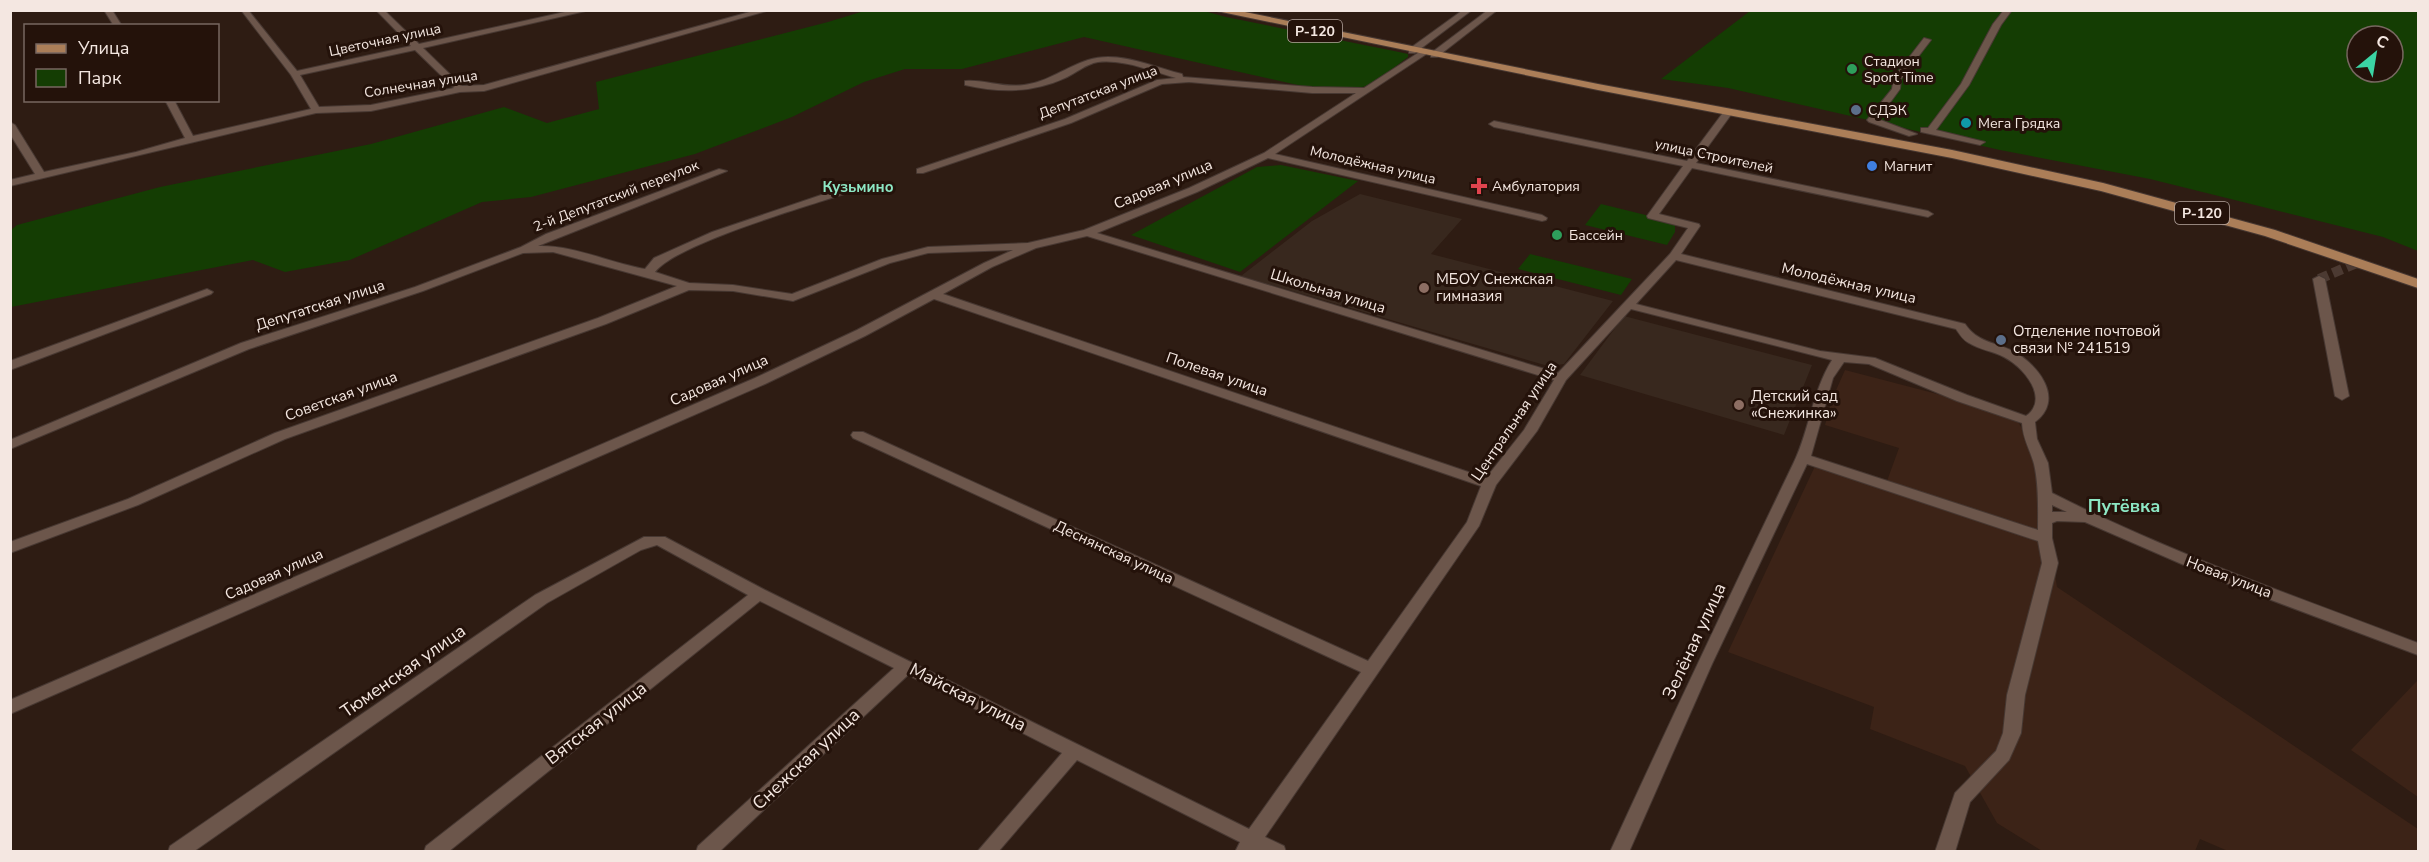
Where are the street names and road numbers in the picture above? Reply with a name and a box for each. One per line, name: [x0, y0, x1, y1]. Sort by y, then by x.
street label: Цветочная улица: [327, 19, 443, 61]
road number: Р-120: [1288, 20, 1342, 42]
street label: Депутатская улица: [1036, 61, 1160, 123]
street label: Солнечная улица: [363, 66, 479, 102]
street label: улица Строителей: [1653, 134, 1775, 178]
street label: Молодёжная улица: [1308, 141, 1438, 189]
street label: Садовая улица: [1111, 154, 1215, 214]
street label: 2-й Депутатский переулок: [531, 155, 702, 236]
road number: Р-120: [2175, 202, 2229, 224]
street label: Молодёжная улица: [1780, 258, 1918, 308]
street label: Школьная улица: [1268, 264, 1388, 318]
street label: Депутатская улица: [253, 275, 387, 335]
street label: Полевая улица: [1163, 347, 1271, 401]
street label: Садовая улица: [667, 349, 771, 411]
street label: Центральная улица: [1467, 357, 1561, 485]
street label: Советская улица: [282, 366, 400, 426]
street label: Деснянская улица: [1051, 516, 1177, 588]
street label: Садовая улица: [222, 543, 326, 605]
street label: Новая улица: [2183, 552, 2275, 602]
street label: Зелёная улица: [1656, 579, 1732, 703]
street label: Тюменская улица: [336, 619, 470, 723]
street label: Майская улица: [906, 657, 1030, 737]
street label: Вятская улица: [541, 676, 651, 770]
street label: Снежская улица: [747, 703, 865, 815]

